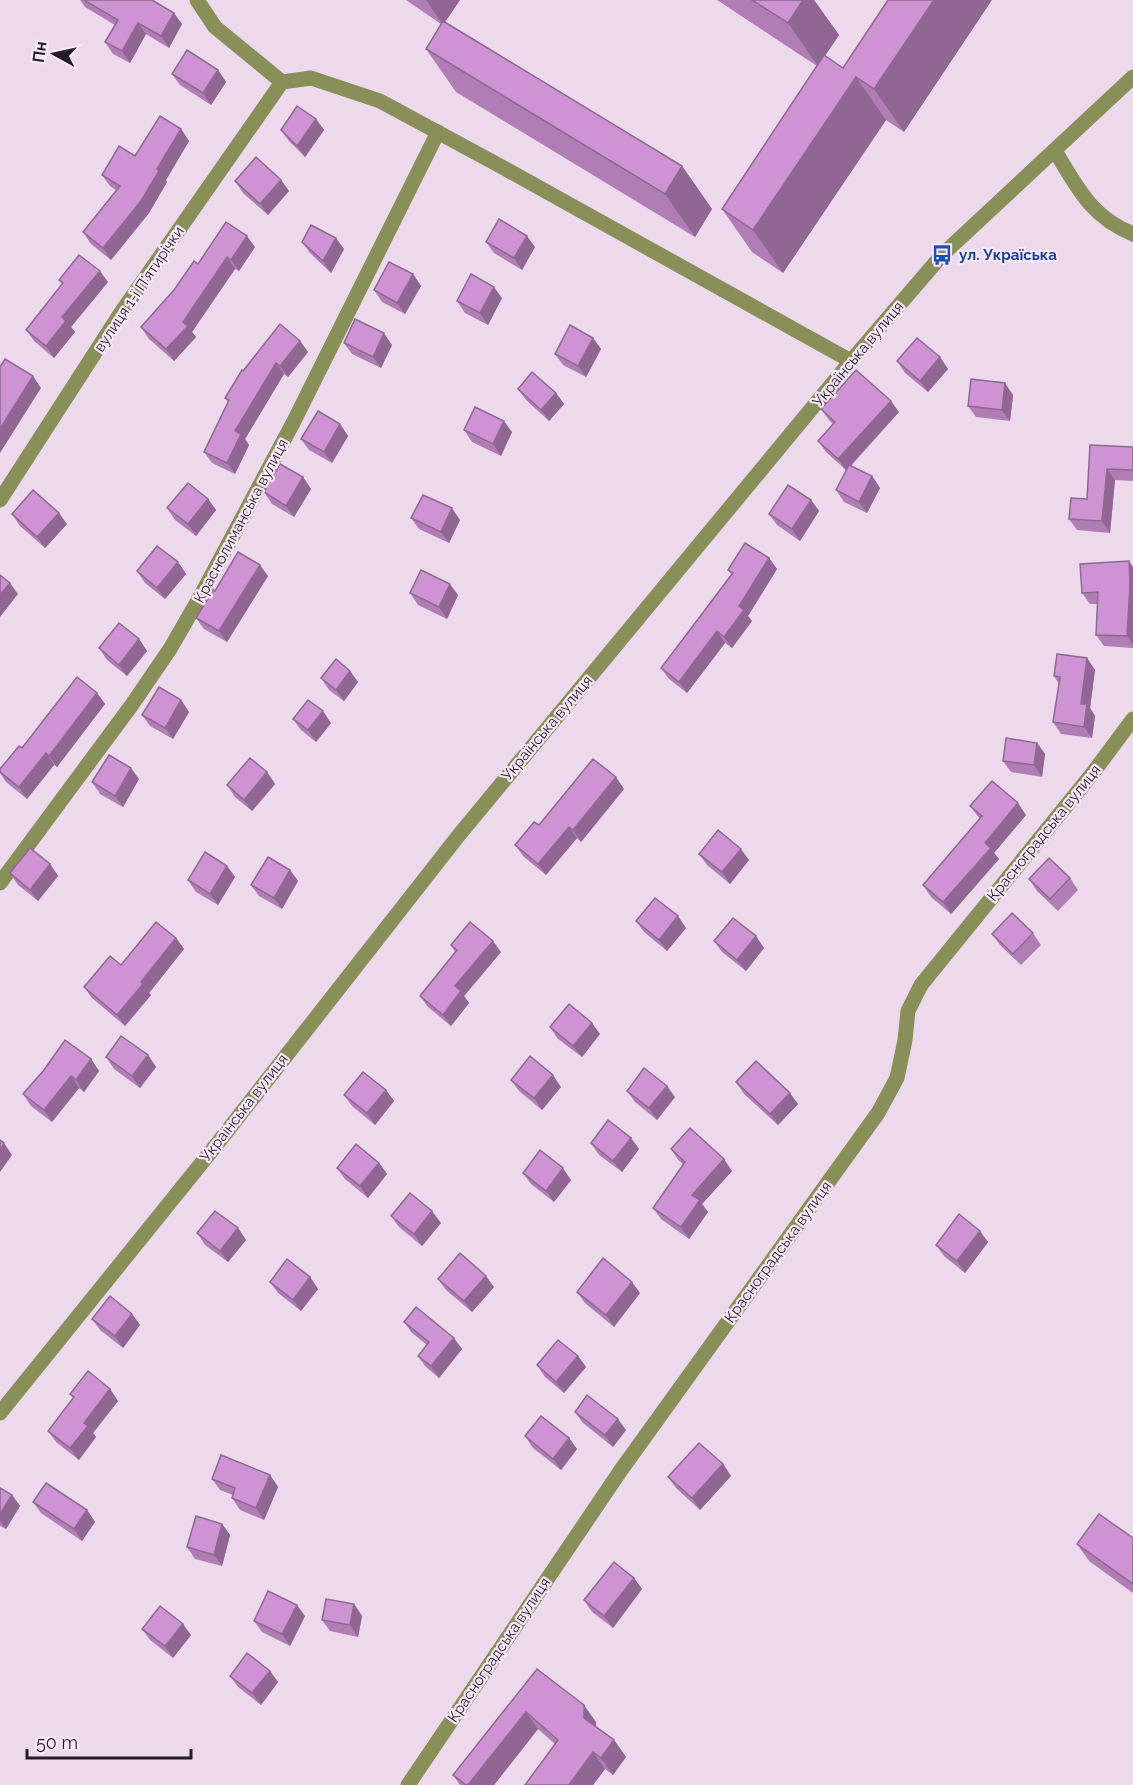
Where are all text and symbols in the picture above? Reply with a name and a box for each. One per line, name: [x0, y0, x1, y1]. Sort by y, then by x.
north arrow: [24, 24, 84, 84]
text: Пн: [29, 40, 51, 64]
street label: вулиця 1-ї П'ятирічки: [90, 223, 188, 355]
bus stop icon: ул. Україська: [930, 243, 954, 267]
place label: ул. Україська: [959, 246, 1057, 264]
street label: Українська вулиця: [809, 298, 907, 410]
street label: Краснолиманська вулиця: [190, 436, 292, 606]
street label: Українська вулиця: [498, 672, 596, 784]
street label: Красноградська вулиця: [983, 761, 1105, 905]
street label: Українська вулиця: [196, 1050, 292, 1166]
street label: Красноградська вулиця: [721, 1178, 835, 1326]
street label: Красноградська вулиця: [444, 1574, 554, 1726]
scale bar: [27, 1722, 190, 1760]
text: 50 m: [36, 1732, 78, 1753]

